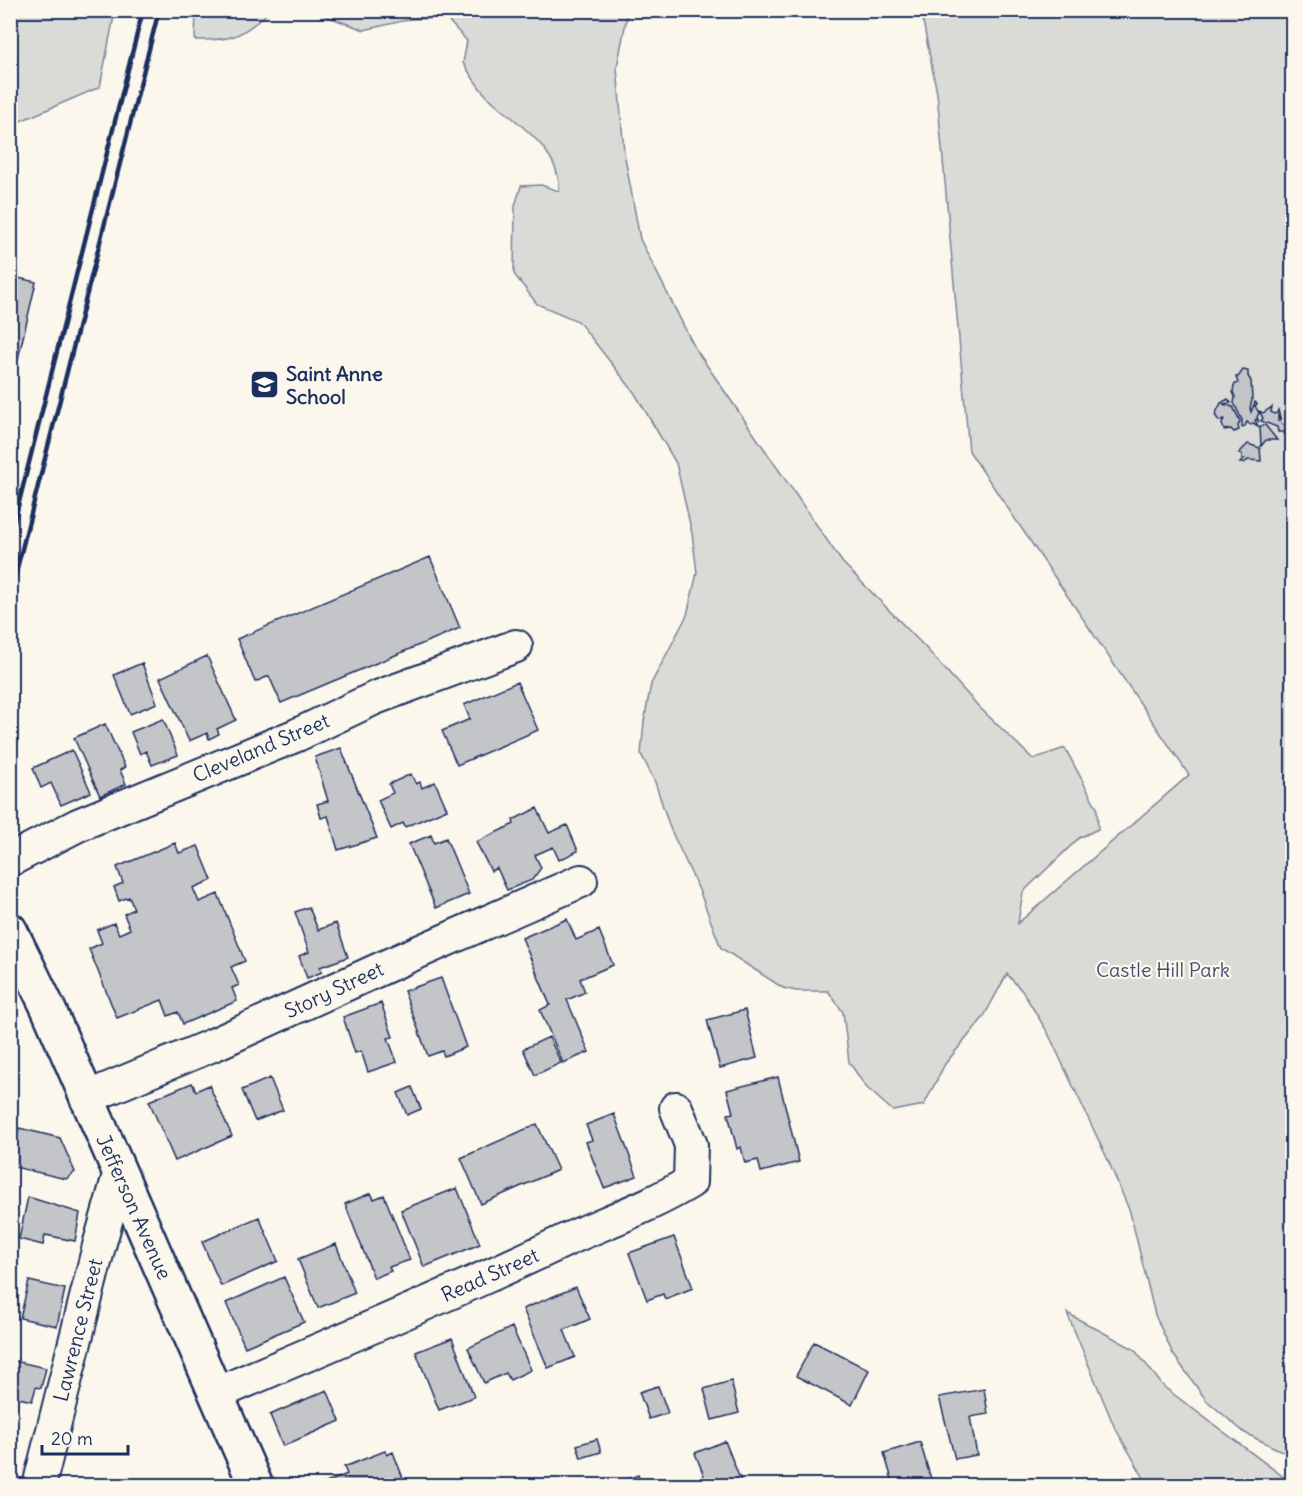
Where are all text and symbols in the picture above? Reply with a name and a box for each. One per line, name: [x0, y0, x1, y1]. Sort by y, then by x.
place label: Saint Anne School: [286, 361, 383, 409]
school or university icon: Saint Anne School: [249, 369, 281, 401]
street label: Cleveland Street: [189, 707, 333, 788]
street label: Story Street: [280, 956, 388, 1023]
park label: Castle Hill Park: [1096, 957, 1230, 982]
street label: Jefferson Avenue: [91, 1130, 178, 1283]
street label: Read Street: [437, 1242, 543, 1307]
street label: Lawrence Street: [48, 1256, 107, 1404]
scale bar: [42, 1418, 128, 1456]
text: 20 m: [51, 1427, 93, 1450]

